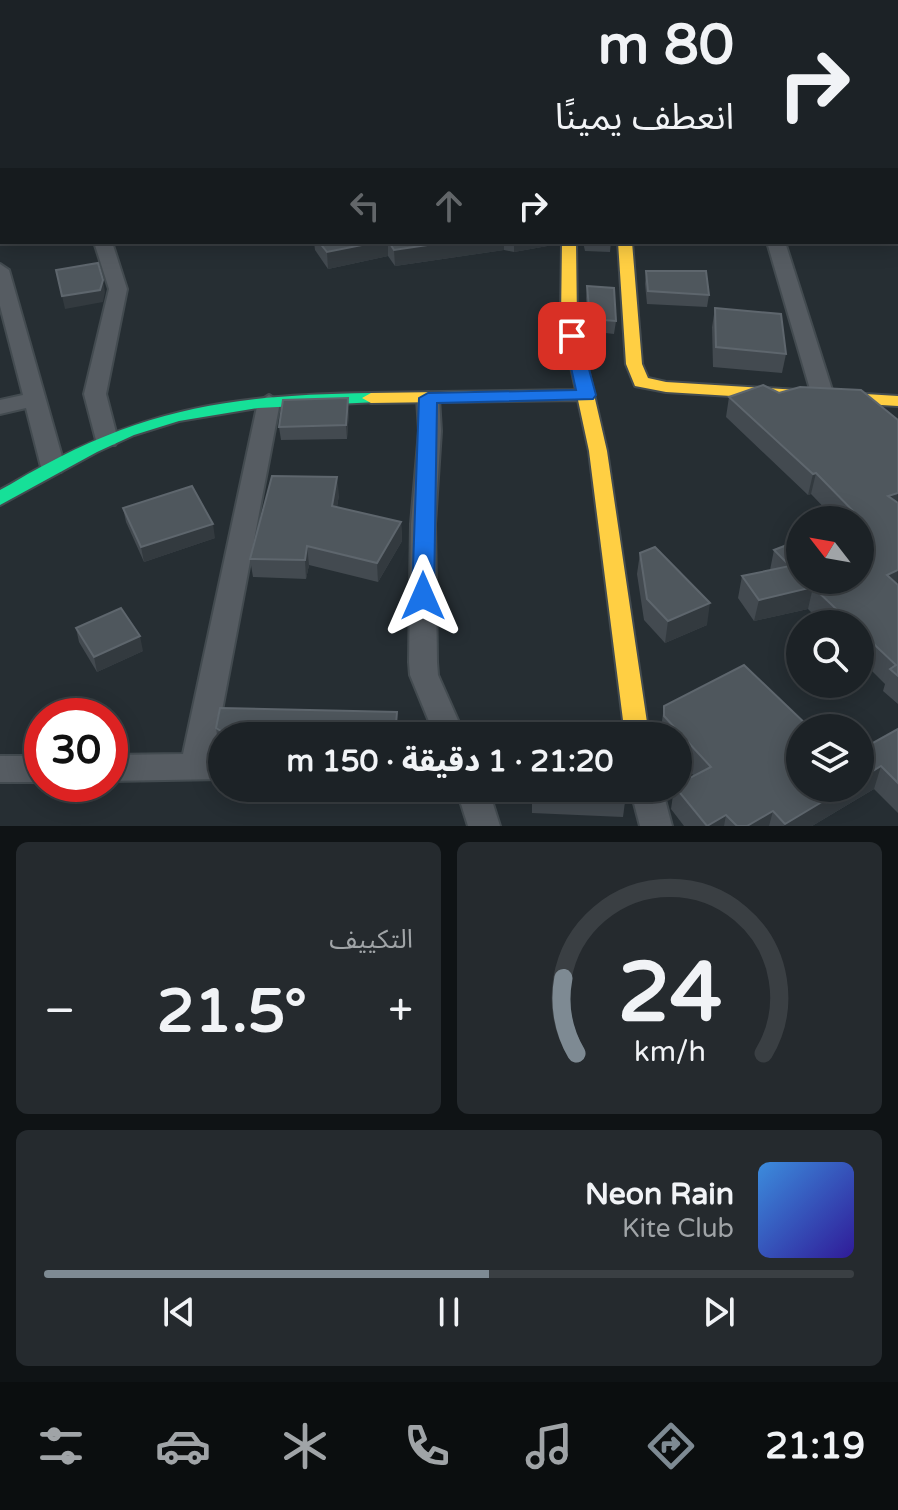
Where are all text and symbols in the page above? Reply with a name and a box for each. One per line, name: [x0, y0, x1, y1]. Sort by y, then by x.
text: 80 m: [598, 12, 734, 79]
icon: right: [762, 32, 866, 136]
text: انعطف يمينًا: [555, 96, 734, 139]
icon: left: [343, 184, 387, 228]
icon: ahead: [427, 184, 471, 228]
icon: right: [511, 184, 555, 228]
pin: [538, 302, 606, 370]
icon: arrive: [550, 314, 594, 358]
north arrow: [786, 506, 874, 594]
map controls: [786, 506, 874, 802]
position arrow: [381, 554, 465, 638]
button: search: [786, 610, 874, 698]
speed limit sign: 30: [24, 698, 128, 802]
button: layers: [786, 714, 874, 802]
text: 21:20 · 1 دقيقة · 150 m: [287, 743, 613, 780]
text: التكييف: [329, 924, 413, 955]
text: 24: [617, 944, 722, 1044]
text: 21.5°: [157, 976, 307, 1048]
text: −: [44, 985, 75, 1038]
text: +: [388, 985, 413, 1038]
text: km/h: [634, 1035, 705, 1069]
text: Neon Rain: [585, 1176, 734, 1213]
text: Kite Club: [622, 1213, 734, 1244]
icon: previous: [157, 1290, 201, 1334]
icon: pause: [427, 1290, 471, 1334]
icon: next: [697, 1290, 741, 1334]
icon: filters: [33, 1418, 89, 1474]
icon: car: [155, 1418, 211, 1474]
icon: climate: [277, 1418, 333, 1474]
icon: phone: [399, 1418, 455, 1474]
icon: music: [521, 1418, 577, 1474]
icon: directions: [643, 1418, 699, 1474]
text: 21:19: [765, 1425, 865, 1468]

